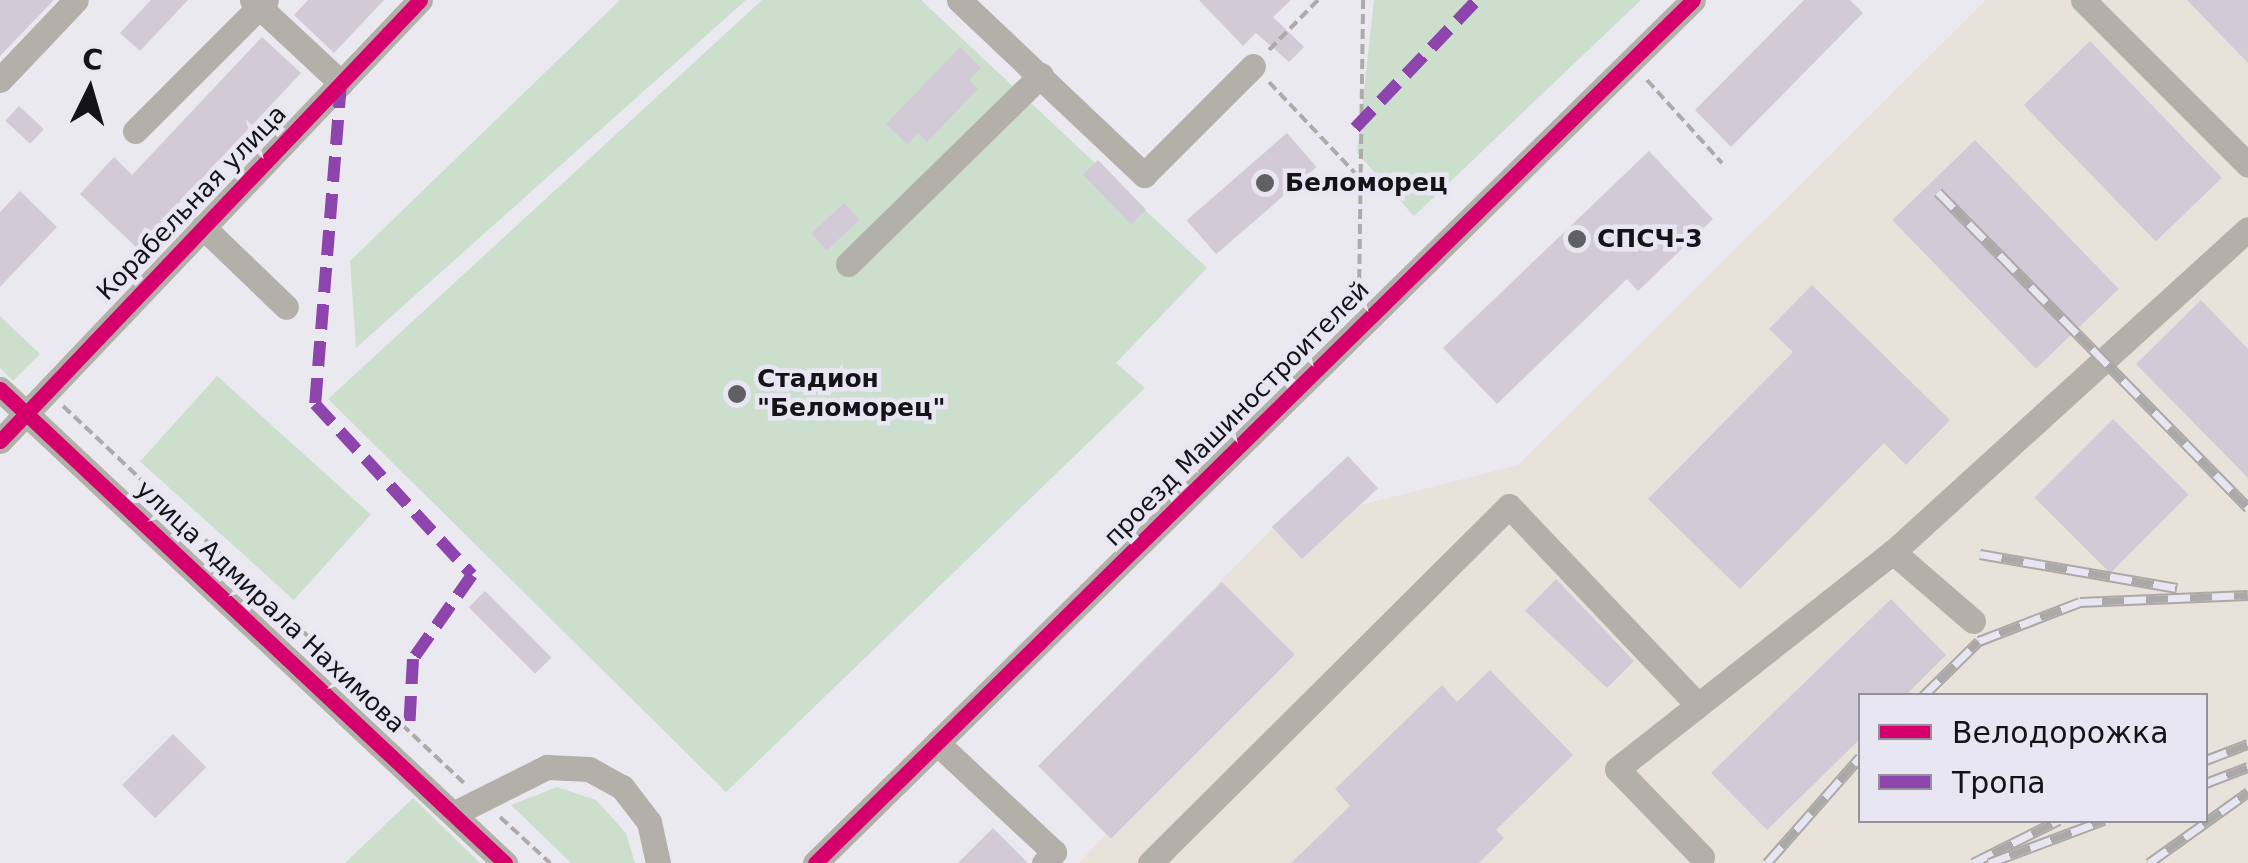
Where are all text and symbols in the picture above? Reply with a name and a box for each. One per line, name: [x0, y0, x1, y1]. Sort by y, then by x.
north arrow: [40, 40, 140, 140]
text: С: [81, 42, 104, 77]
street label: Корабельная улица: [91, 99, 293, 307]
place label: Беломорец: [1285, 168, 1447, 198]
marker: Беломорец: [1254, 172, 1276, 194]
place label: СПСЧ-3: [1597, 224, 1703, 254]
marker: СПСЧ-3: [1566, 228, 1588, 250]
street label: проезд Машиностроителей: [1098, 275, 1376, 553]
place label: Стадион "Беломорец": [757, 365, 946, 424]
marker: Стадион "Беломорец": [726, 383, 748, 405]
street label: улица Адмирала Нахимова: [129, 474, 411, 740]
legend: [1858, 693, 2208, 823]
text: Велодорожка: [1952, 715, 2169, 750]
text: Тропа: [1952, 765, 2046, 800]

